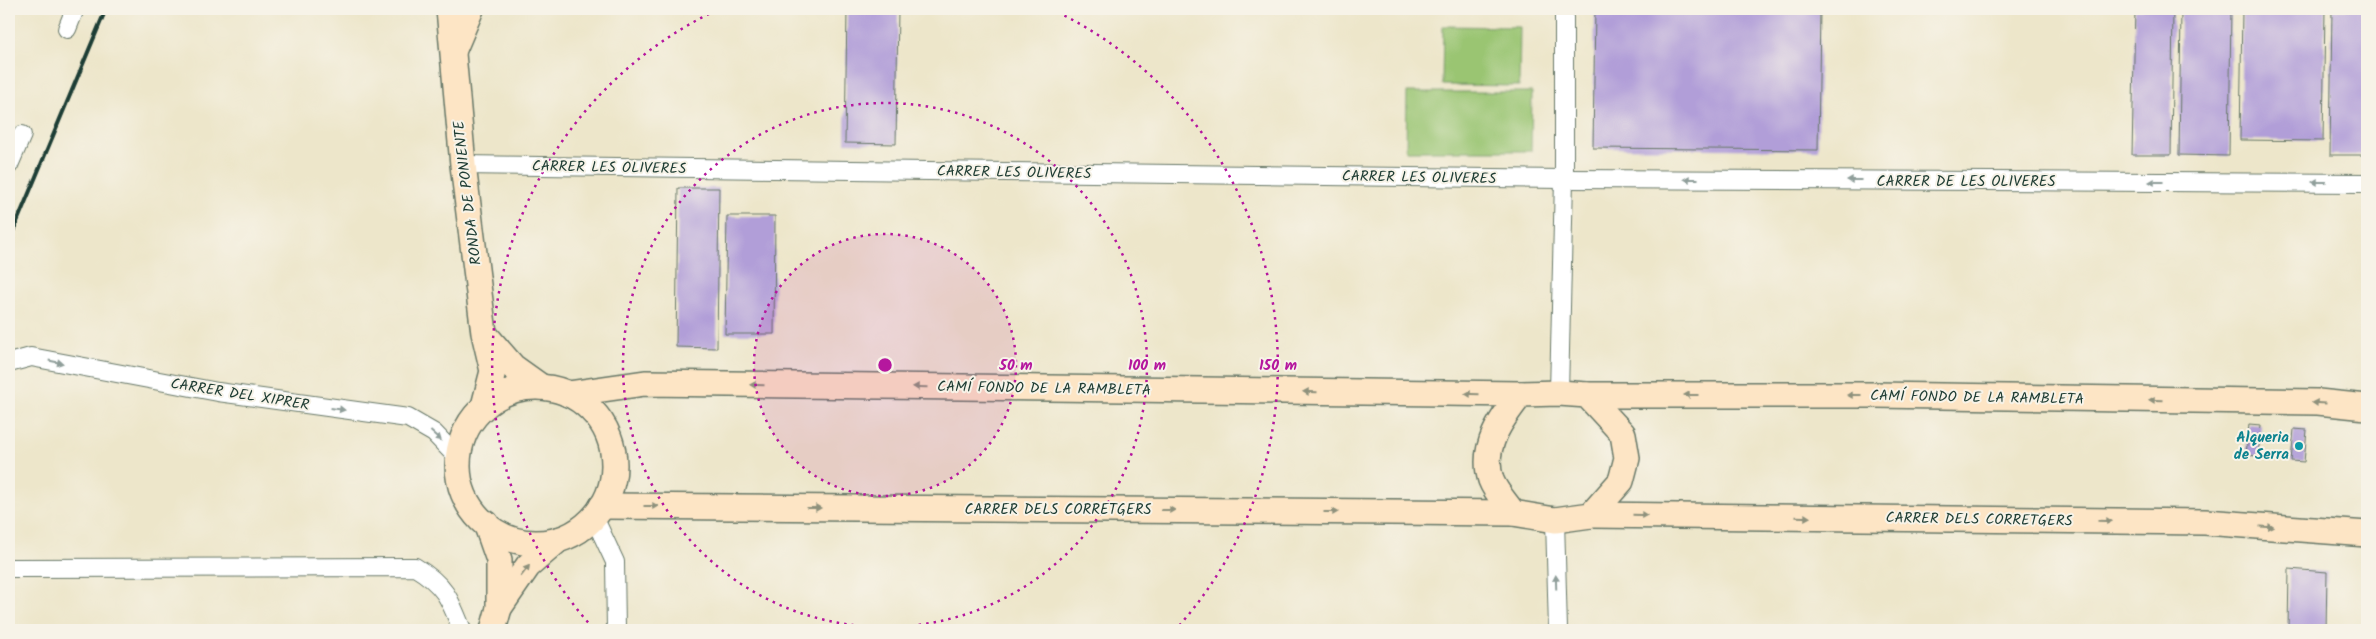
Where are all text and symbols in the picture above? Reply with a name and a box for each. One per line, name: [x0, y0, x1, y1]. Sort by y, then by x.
street label: RONDA DE PONIENTE: [447, 118, 489, 266]
street label: CARRER LES OLIVERES: [532, 155, 686, 181]
street label: CARRER LES OLIVERES: [937, 160, 1091, 186]
street label: CARRER LES OLIVERES: [1342, 165, 1496, 191]
street label: CARRER DE LES OLIVERES: [1877, 170, 2055, 194]
one-way arrow: [1683, 175, 1699, 183]
one-way arrow: [1845, 176, 1861, 184]
one-way arrow: [2148, 177, 2164, 185]
one-way arrow: [2310, 178, 2326, 186]
text: 50 m: [998, 354, 1033, 378]
text: 100 m: [1128, 354, 1166, 378]
text: 150 m: [1259, 354, 1297, 378]
centre of rings: [876, 356, 894, 374]
one-way arrow: [49, 359, 65, 367]
street label: CARRER DEL XIPRER: [169, 372, 311, 418]
street label: CAMÍ FONDO DE LA RAMBLETA: [937, 375, 1151, 403]
one-way arrow: [749, 381, 765, 389]
one-way arrow: [911, 383, 927, 391]
street label: CAMÍ FONDO DE LA RAMBLETA: [1870, 384, 2084, 412]
one-way arrow: [1301, 388, 1317, 396]
one-way arrow: [1464, 390, 1480, 398]
one-way arrow: [1683, 391, 1699, 399]
one-way arrow: [1845, 391, 1861, 399]
one-way arrow: [2148, 396, 2164, 404]
one-way arrow: [2310, 398, 2326, 406]
one-way arrow: [330, 405, 346, 413]
place label: Alqueria de Serra: [2234, 426, 2289, 467]
one-way arrow: [430, 430, 442, 441]
marker: Alqueria de Serra: [2293, 440, 2305, 452]
street label: CARRER DELS CORRETGERS: [965, 498, 1152, 522]
one-way arrow: [643, 502, 659, 510]
one-way arrow: [806, 504, 822, 512]
one-way arrow: [1161, 506, 1177, 514]
street label: CARRER DELS CORRETGERS: [1885, 506, 2073, 534]
one-way arrow: [1323, 508, 1339, 516]
one-way arrow: [1632, 511, 1648, 519]
one-way arrow: [1795, 513, 1811, 521]
one-way arrow: [2097, 517, 2113, 525]
one-way arrow: [2260, 523, 2276, 531]
one-way arrow: [520, 565, 531, 578]
one-way arrow: [1552, 573, 1560, 589]

